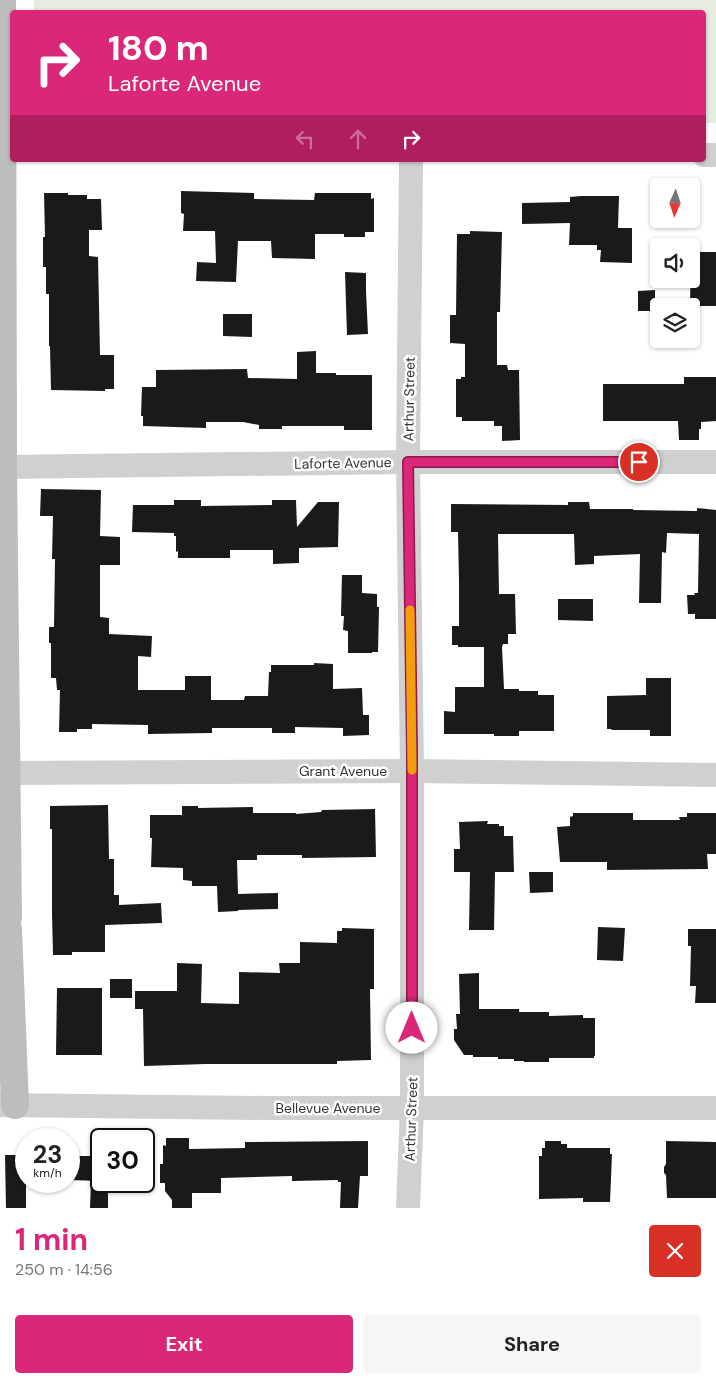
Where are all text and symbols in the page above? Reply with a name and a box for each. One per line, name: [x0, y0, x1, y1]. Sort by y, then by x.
text: 180 m: [108, 25, 209, 71]
icon: right: [25, 30, 90, 95]
text: Laforte Avenue: [108, 69, 261, 98]
icon: left: [291, 125, 319, 153]
icon: ahead: [344, 125, 372, 153]
icon: right: [397, 125, 425, 153]
north arrow: [650, 178, 700, 228]
map controls: [650, 178, 700, 348]
button: sound: [650, 238, 700, 288]
button: layers: [650, 298, 700, 348]
street label: Arthur Street: [399, 357, 419, 441]
pin: [618, 441, 660, 483]
icon: arrive: [625, 448, 653, 476]
street label: Laforte Avenue: [294, 453, 392, 473]
street label: Grant Avenue: [299, 762, 387, 780]
position arrow: [385, 1001, 437, 1053]
street label: Arthur Street: [401, 1076, 421, 1162]
street label: Bellevue Avenue: [276, 1099, 381, 1117]
speed limit sign: 30: [90, 1128, 155, 1193]
text: 23: [33, 1138, 62, 1171]
text: km/h: [33, 1165, 62, 1181]
text: 1 min: [15, 1220, 88, 1259]
button: close: [649, 1225, 701, 1277]
text: 250 m · 14:56: [15, 1259, 113, 1280]
button: Exit: [15, 1315, 353, 1373]
button: Share: [363, 1315, 701, 1373]

